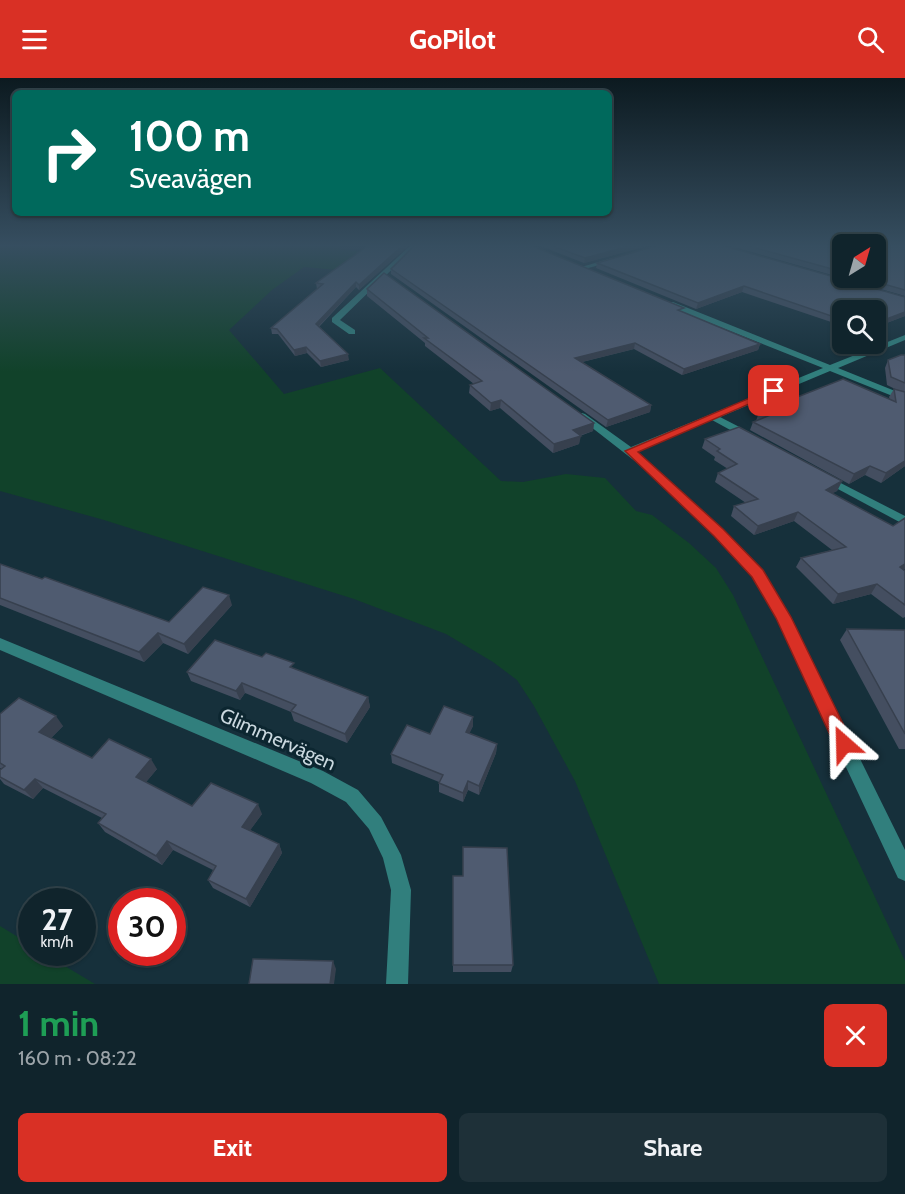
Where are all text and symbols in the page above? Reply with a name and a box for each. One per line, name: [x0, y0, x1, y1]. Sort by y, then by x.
icon: menu: [18, 23, 51, 56]
text: GoPilot: [409, 23, 496, 56]
icon: search: [854, 23, 887, 56]
text: 100 m: [129, 110, 250, 162]
icon: right: [30, 114, 108, 192]
text: Sveavägen: [129, 162, 252, 195]
north arrow: [832, 234, 886, 288]
map controls: [832, 234, 886, 354]
button: search: [832, 300, 886, 354]
pin: [748, 365, 799, 416]
icon: arrive: [757, 374, 790, 407]
street label: Glimmervägen: [216, 703, 340, 775]
position arrow: [812, 712, 876, 776]
speed limit sign: 30: [108, 888, 186, 966]
text: 27: [41, 901, 73, 938]
text: km/h: [41, 933, 73, 951]
text: 1 min: [18, 1001, 99, 1045]
button: close: [824, 1004, 887, 1067]
text: 160 m · 08:22: [18, 1046, 137, 1070]
button: Exit: [18, 1113, 447, 1182]
button: Share: [459, 1113, 887, 1182]

